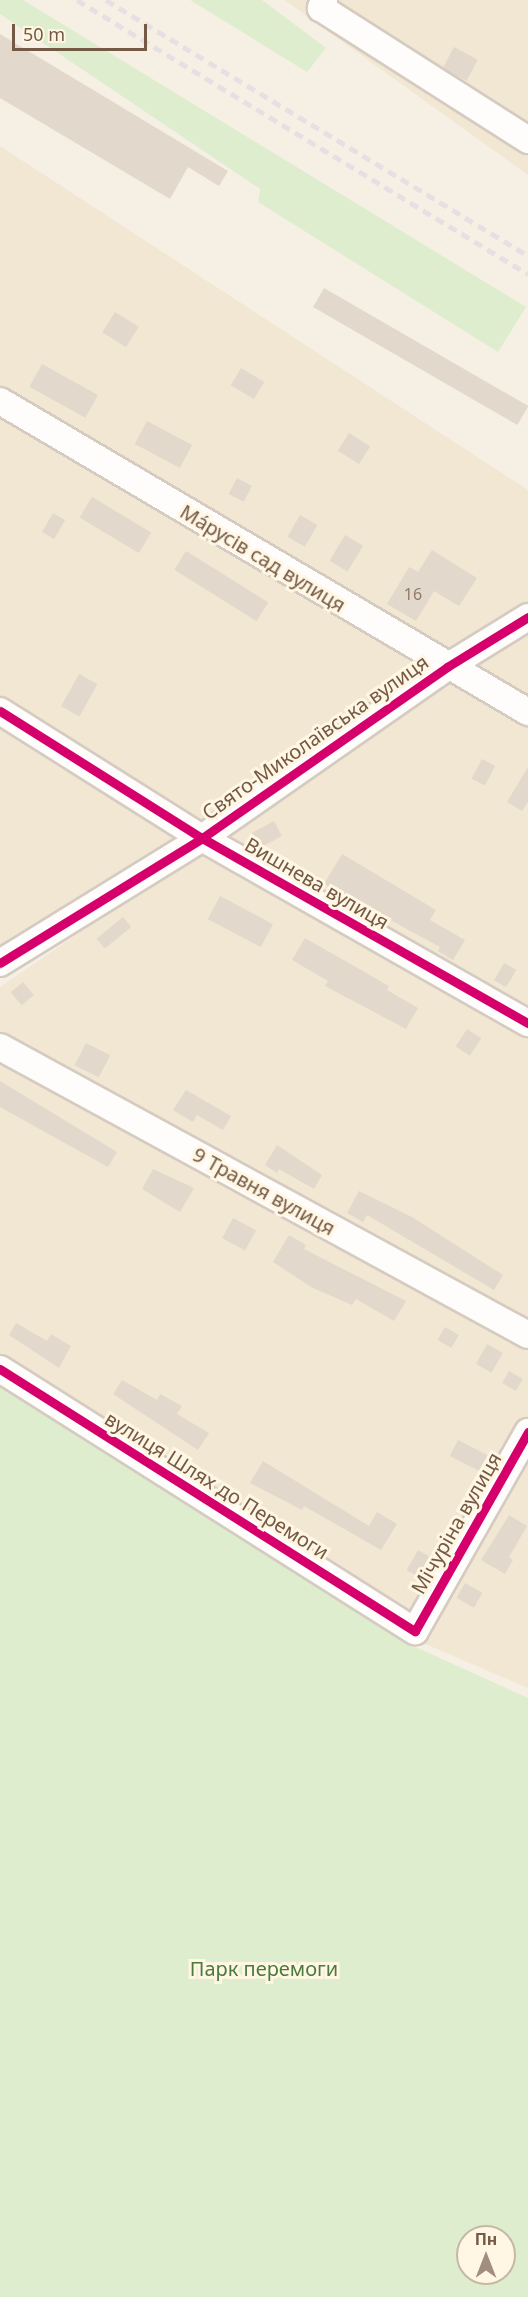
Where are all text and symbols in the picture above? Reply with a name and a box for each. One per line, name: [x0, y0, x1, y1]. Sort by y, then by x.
scale bar: [15, 12, 150, 50]
text: 50 m: [23, 22, 65, 46]
street label: Мáрусів сад вулиця: [176, 499, 350, 617]
house number: 16: [404, 584, 422, 604]
street label: Свято-Миколаївська вулиця: [197, 650, 433, 824]
street label: Вишнева вулиця: [241, 832, 393, 934]
street label: 9 Травня вулиця: [189, 1142, 339, 1240]
street label: вулиця Шлях до Перемоги: [101, 1406, 333, 1564]
street label: Мічуріна вулиця: [406, 1448, 506, 1598]
park label: Парк перемоги: [190, 1956, 338, 1980]
north arrow: [456, 2225, 516, 2285]
text: Пн: [475, 2228, 497, 2250]

